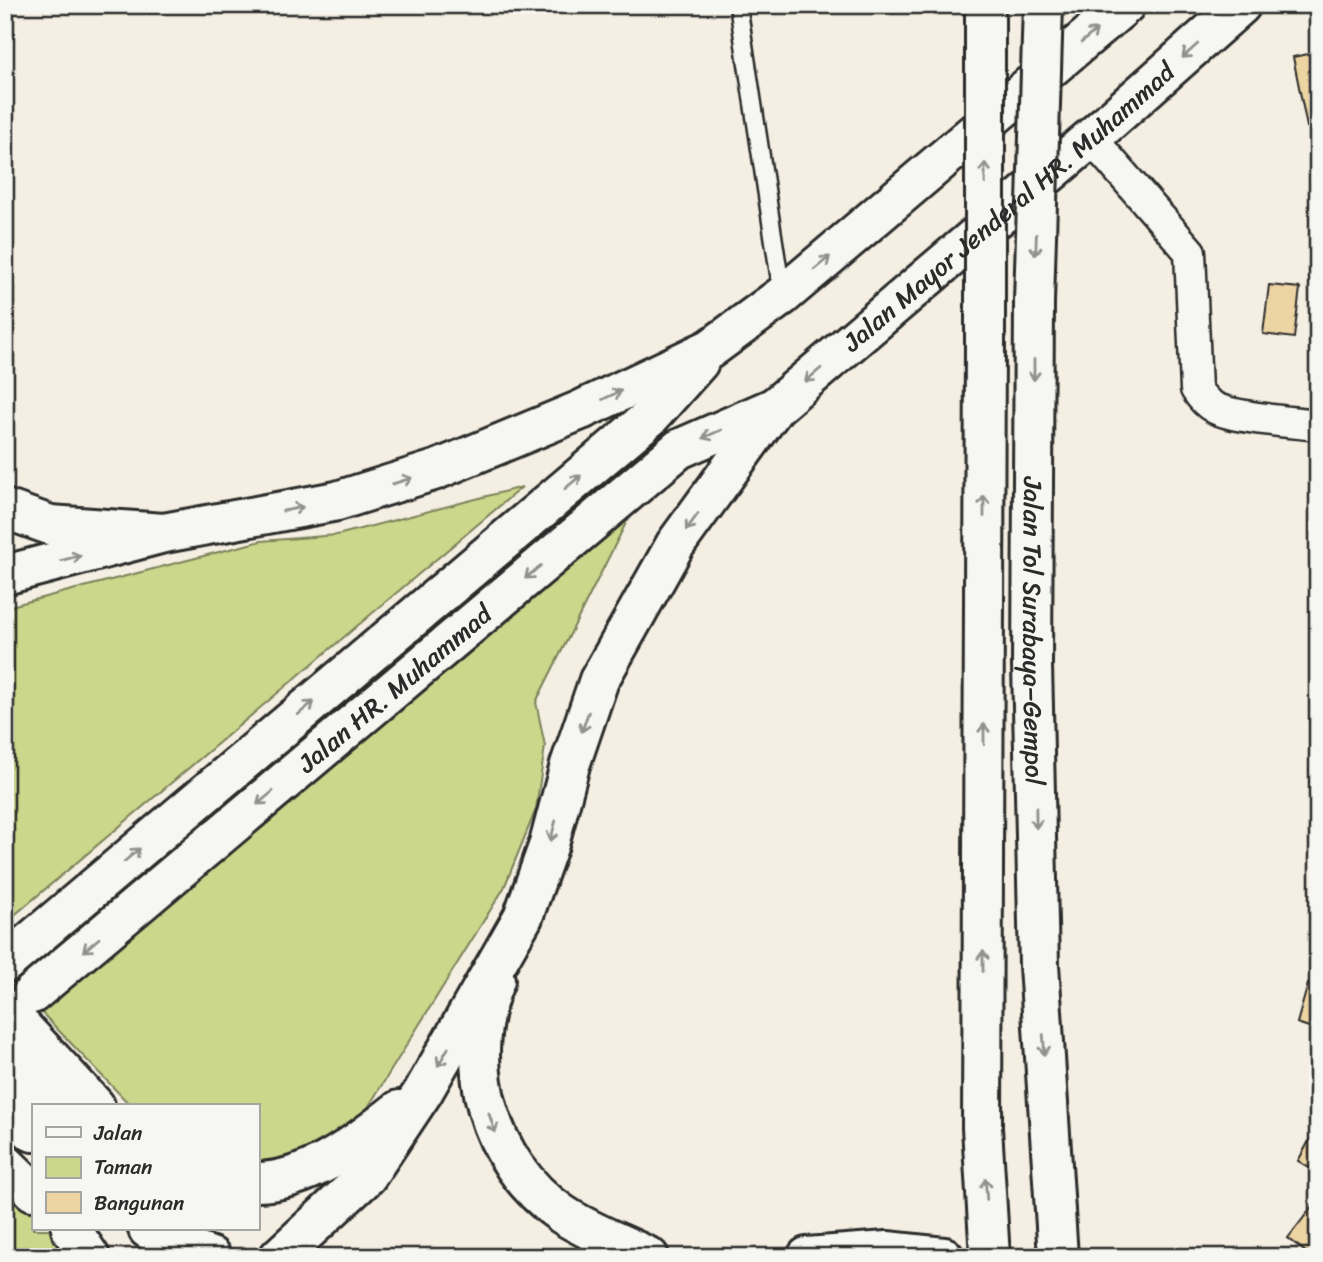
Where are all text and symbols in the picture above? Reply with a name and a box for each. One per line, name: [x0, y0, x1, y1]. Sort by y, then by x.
one-way arrow: [1080, 28, 1098, 44]
one-way arrow: [1181, 43, 1199, 59]
street label: Jalan Mayor Jenderal HR. Muhammad: [831, 49, 1187, 364]
one-way arrow: [978, 161, 992, 184]
one-way arrow: [1029, 233, 1042, 256]
one-way arrow: [813, 255, 831, 271]
one-way arrow: [1027, 358, 1041, 381]
one-way arrow: [804, 367, 822, 383]
one-way arrow: [601, 388, 622, 402]
one-way arrow: [702, 428, 723, 441]
one-way arrow: [390, 473, 412, 486]
one-way arrow: [564, 474, 582, 490]
street label: Jalan Tol Surabaya–Gempol: [1009, 476, 1058, 786]
one-way arrow: [977, 495, 991, 518]
one-way arrow: [281, 502, 304, 516]
one-way arrow: [685, 512, 699, 531]
one-way arrow: [59, 551, 82, 564]
one-way arrow: [524, 564, 542, 580]
street label: Jalan HR. Muhammad: [286, 591, 504, 785]
one-way arrow: [297, 700, 315, 716]
one-way arrow: [578, 710, 590, 732]
one-way arrow: [977, 723, 990, 746]
one-way arrow: [256, 790, 274, 806]
one-way arrow: [1029, 806, 1042, 829]
one-way arrow: [546, 819, 559, 842]
one-way arrow: [123, 847, 141, 863]
one-way arrow: [83, 937, 101, 952]
one-way arrow: [976, 950, 990, 973]
one-way arrow: [1038, 1033, 1051, 1056]
one-way arrow: [436, 1046, 450, 1066]
legend: [32, 1104, 259, 1230]
one-way arrow: [487, 1111, 499, 1133]
text: Jalan: [93, 1114, 142, 1152]
text: Taman: [94, 1148, 152, 1186]
one-way arrow: [979, 1178, 992, 1200]
text: Bangunan: [94, 1184, 184, 1222]

